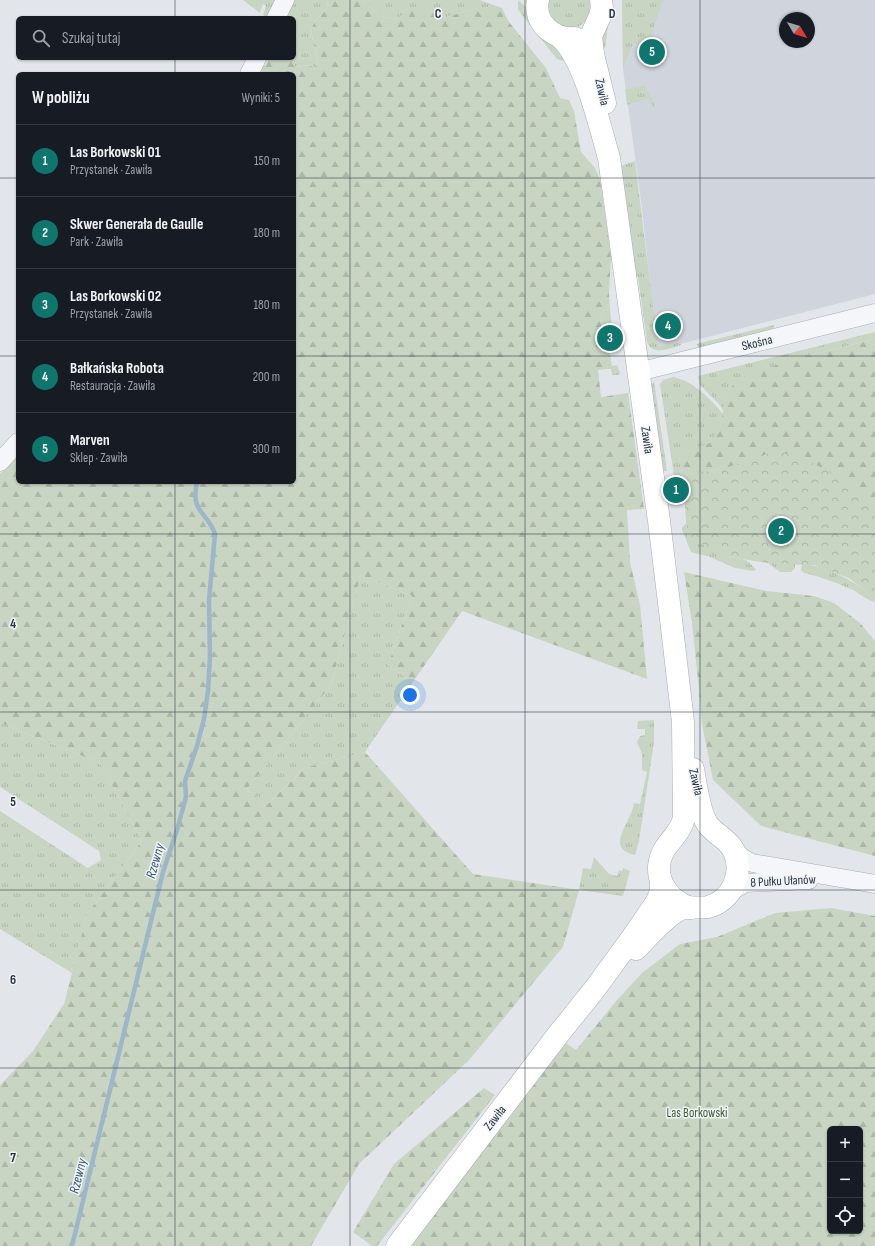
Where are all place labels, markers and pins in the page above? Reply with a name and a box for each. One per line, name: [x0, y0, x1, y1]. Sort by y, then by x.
pin: 5: [639, 37, 665, 67]
pin: 4: [655, 311, 681, 341]
pin: 3: [597, 323, 623, 353]
pin: 1: [663, 475, 689, 505]
pin: 2: [768, 516, 794, 546]

